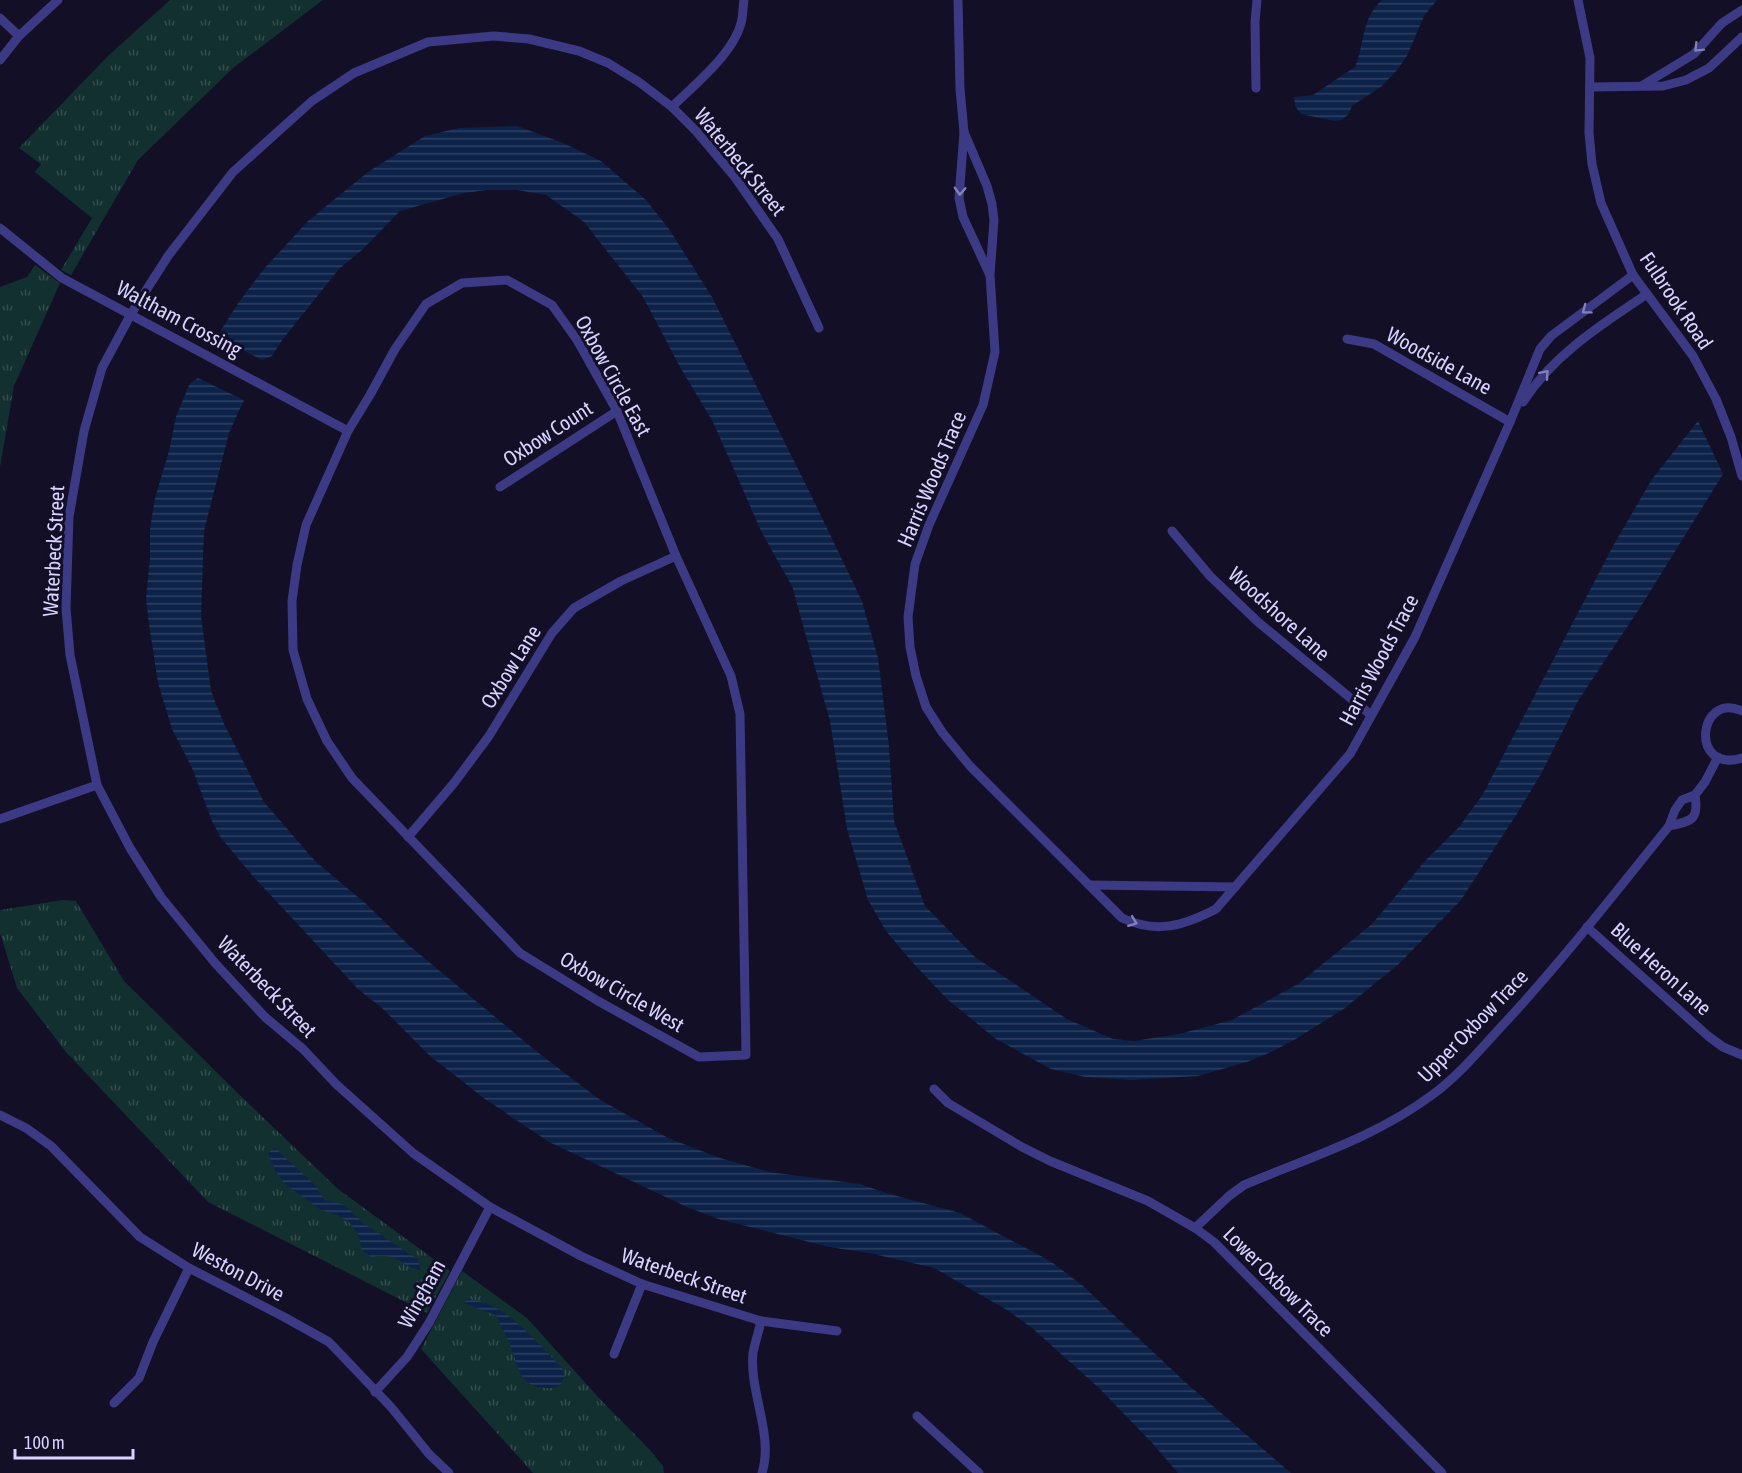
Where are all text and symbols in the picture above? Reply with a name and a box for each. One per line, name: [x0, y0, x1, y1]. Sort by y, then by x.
one-way arrow: [1695, 41, 1706, 52]
street label: Waterbeck Street: [690, 103, 791, 220]
one-way arrow: [954, 186, 967, 195]
street label: Fulbrook Road: [1636, 247, 1718, 354]
street label: Waltham Crossing: [113, 275, 246, 361]
one-way arrow: [1582, 302, 1593, 313]
street label: Oxbow Circle East: [571, 311, 657, 440]
street label: Woodside Lane: [1383, 321, 1496, 399]
one-way arrow: [1538, 371, 1549, 381]
street label: Oxbow Count: [498, 395, 597, 471]
street label: Harris Woods Trace: [892, 407, 970, 550]
street label: Waterbeck Street: [38, 485, 68, 617]
street label: Woodshore Lane: [1224, 562, 1335, 665]
street label: Harris Woods Trace: [1334, 590, 1423, 729]
street label: Oxbow Lane: [475, 621, 545, 712]
one-way arrow: [1127, 914, 1138, 927]
street label: Blue Heron Lane: [1607, 917, 1717, 1020]
street label: Waterbeck Street: [213, 931, 322, 1042]
street label: Oxbow Circle West: [556, 946, 689, 1036]
street label: Upper Oxbow Trace: [1412, 964, 1532, 1087]
street label: Lower Oxbow Trace: [1219, 1221, 1339, 1341]
street label: Weston Drive: [188, 1237, 289, 1305]
street label: Waterbeck Street: [618, 1242, 750, 1308]
street label: Wingham: [393, 1255, 450, 1332]
scale bar: [15, 1422, 134, 1460]
text: 100 m: [24, 1432, 65, 1453]

